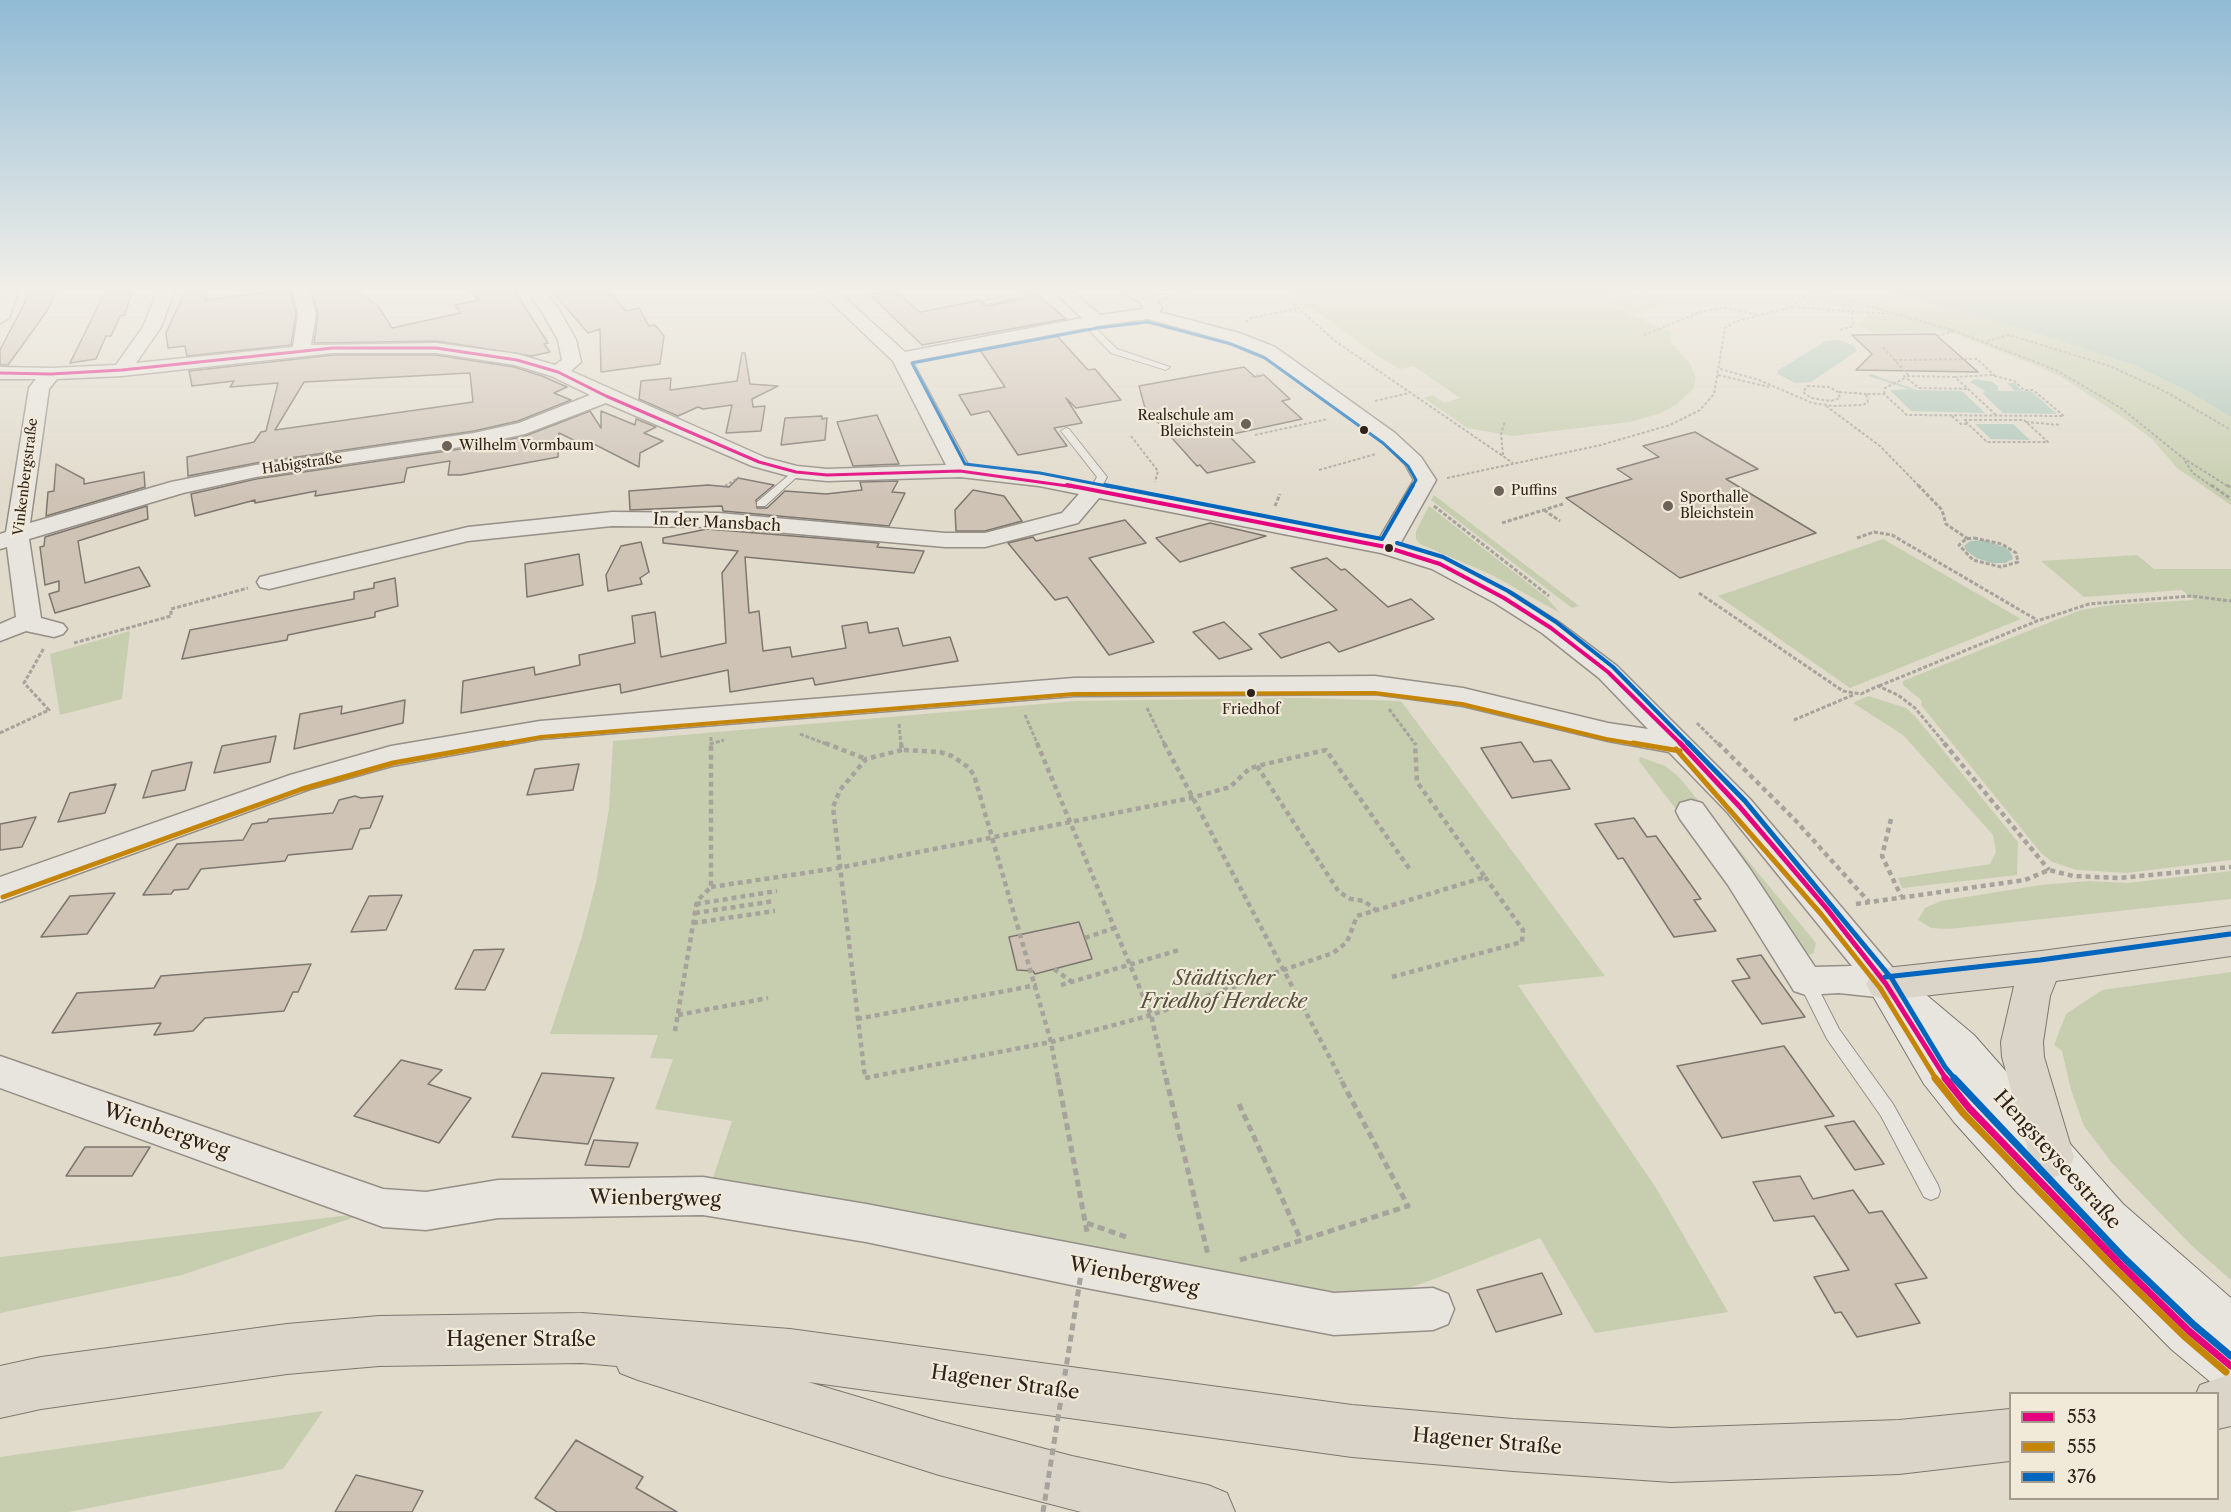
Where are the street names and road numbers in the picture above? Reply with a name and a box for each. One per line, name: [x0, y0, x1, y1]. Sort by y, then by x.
street label: Vinkenbergstraße: [10, 417, 42, 537]
street label: Habigstraße: [261, 450, 343, 478]
street label: In der Mansbach: [653, 510, 781, 536]
street label: Hengsteyseestraße: [1988, 1085, 2126, 1235]
street label: Wienbergweg: [100, 1098, 232, 1164]
street label: Wienbergweg: [589, 1186, 721, 1212]
street label: Wienbergweg: [1067, 1253, 1201, 1301]
street label: Hagener Straße: [446, 1328, 596, 1352]
street label: Hagener Straße: [929, 1361, 1081, 1405]
street label: Hagener Straße: [1411, 1424, 1563, 1460]

